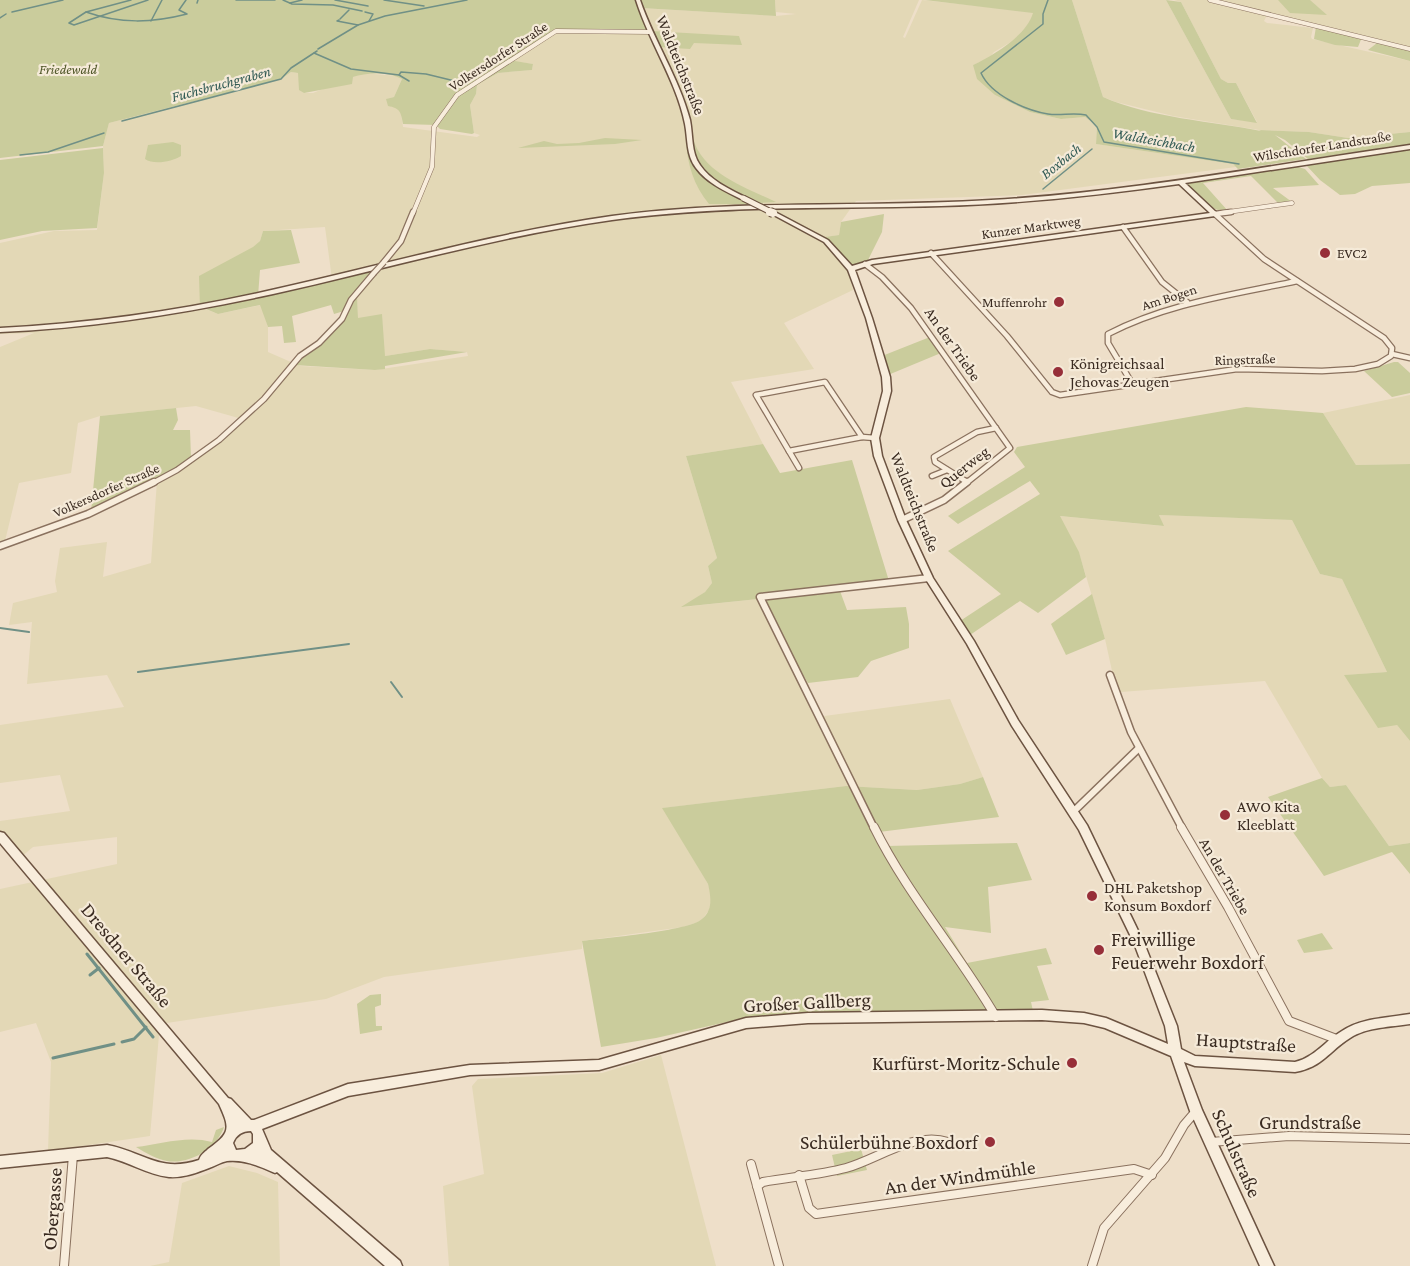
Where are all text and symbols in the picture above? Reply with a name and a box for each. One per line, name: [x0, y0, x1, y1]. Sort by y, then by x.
street label: Waldteichstraße: [653, 13, 709, 117]
street label: Volkersdorfer Straße: [446, 18, 550, 94]
park label: Friedewald: [39, 61, 98, 77]
water label: Fuchsbruchgraben: [170, 63, 273, 106]
water label: Waldteichbach: [1111, 125, 1197, 155]
street label: Wilschdorfer Landstraße: [1252, 127, 1392, 165]
water label: Boxbach: [1038, 140, 1084, 182]
street label: Kunzer Marktweg: [980, 212, 1082, 242]
place label: EVC2: [1337, 245, 1367, 261]
marker: EVC2: [1318, 246, 1332, 260]
street label: Am Bogen: [1140, 280, 1199, 313]
place label: Muffenrohr: [982, 294, 1047, 310]
marker: Muffenrohr: [1052, 295, 1066, 309]
street label: An der Triebe: [921, 304, 985, 384]
street label: Ringstraße: [1214, 350, 1276, 368]
place label: Königreichsaal Jehovas Zeugen: [1068, 355, 1170, 391]
marker: Königreichsaal Jehovas Zeugen: [1051, 365, 1065, 379]
street label: Querweg: [936, 442, 993, 492]
street label: Waldteichstraße: [887, 450, 943, 554]
street label: Volkersdorfer Straße: [50, 459, 162, 521]
place label: AWO Kita Kleeblatt: [1237, 798, 1301, 833]
marker: AWO Kita Kleeblatt: [1218, 808, 1232, 822]
street label: An der Triebe: [1196, 835, 1254, 917]
place label: DHL Paketshop Konsum Boxdorf: [1104, 879, 1212, 914]
marker: DHL Paketshop Konsum Boxdorf: [1085, 889, 1099, 903]
street label: Dresdner Straße: [77, 898, 177, 1012]
place label: Freiwillige Feuerwehr Boxdorf: [1111, 928, 1265, 973]
marker: Freiwillige Feuerwehr Boxdorf: [1092, 943, 1106, 957]
street label: Großer Gallberg: [743, 988, 872, 1017]
street label: Hauptstraße: [1195, 1028, 1297, 1057]
place label: Kurfürst-Moritz-Schule: [872, 1052, 1060, 1074]
marker: Kurfürst-Moritz-Schule: [1065, 1056, 1079, 1070]
street label: Schulstraße: [1208, 1105, 1266, 1201]
street label: Grundstraße: [1259, 1111, 1361, 1133]
place label: Schülerbühne Boxdorf: [800, 1131, 979, 1153]
marker: Schülerbühne Boxdorf: [983, 1135, 997, 1149]
street label: An der Windmühle: [883, 1155, 1037, 1198]
street label: Obergasse: [38, 1167, 67, 1251]

